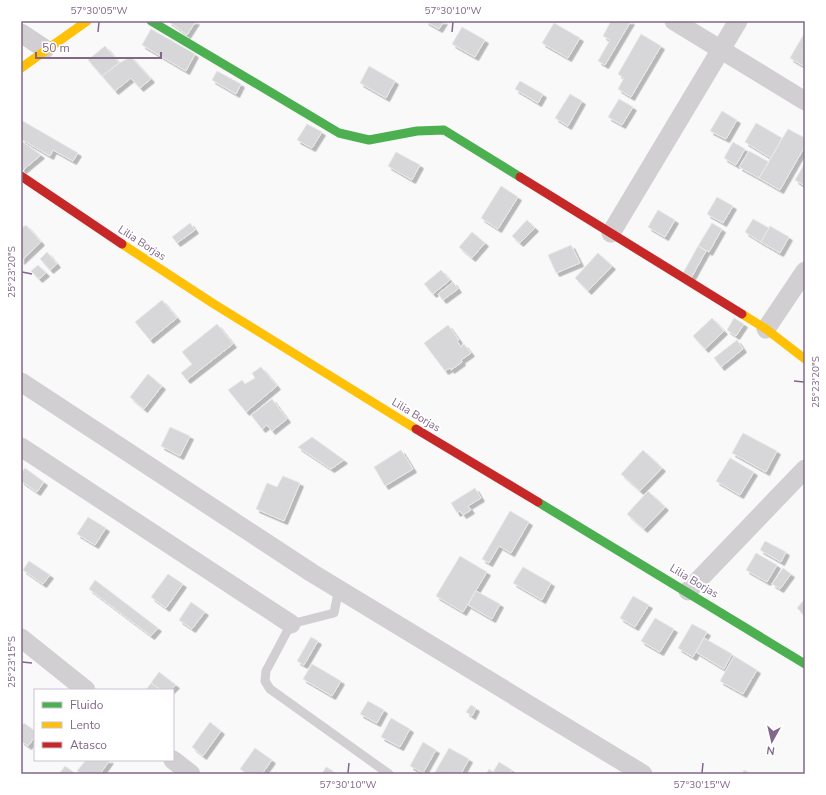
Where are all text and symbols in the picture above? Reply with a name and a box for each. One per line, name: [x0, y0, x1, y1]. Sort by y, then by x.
text: 57°30'05"W: [71, 4, 127, 18]
text: 57°30'10"W: [425, 4, 481, 18]
scale bar: [36, 34, 161, 60]
text: 50 m: [42, 40, 70, 56]
street label: Lilia Borjas: [115, 222, 169, 264]
text: 25°23'20"S: [5, 246, 19, 298]
text: 25°23'20"S: [809, 356, 823, 408]
street label: Lilia Borjas: [389, 395, 443, 435]
street label: Lilia Borjas: [667, 561, 721, 601]
text: 25°23'15"S: [5, 636, 19, 688]
legend: [34, 689, 174, 761]
text: Fluido: [70, 697, 104, 713]
text: Lento: [70, 717, 101, 733]
north arrow: [752, 721, 792, 761]
text: Atasco: [70, 737, 107, 753]
text: N: [766, 742, 776, 758]
text: 57°30'10"W: [320, 778, 376, 792]
text: 57°30'15"W: [674, 778, 730, 792]

